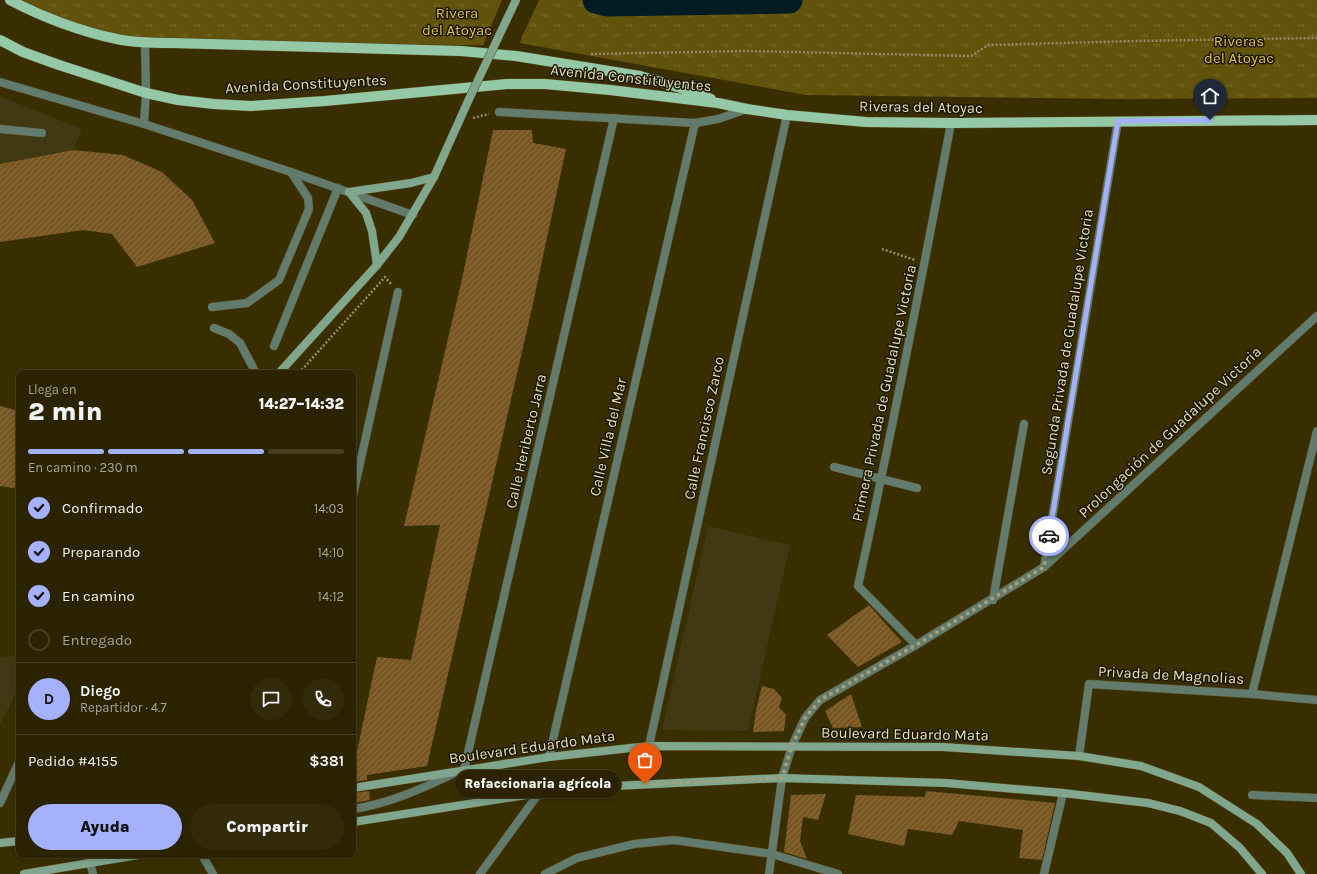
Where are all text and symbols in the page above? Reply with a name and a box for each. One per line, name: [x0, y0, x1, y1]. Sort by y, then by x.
park label: Rivera del Atoyac: [422, 4, 492, 39]
park label: Riveras del Atoyac: [1204, 32, 1274, 67]
street label: Avenida Constituyentes: [550, 61, 712, 95]
street label: Avenida Constituyentes: [225, 71, 387, 97]
pin: [1193, 79, 1227, 120]
icon: home: [1199, 85, 1221, 107]
street label: Riveras del Atoyac: [859, 97, 983, 117]
street label: Segunda Privada de Guadalupe Victoria: [1037, 208, 1097, 476]
street label: Primera Privada de Guadalupe Victoria: [848, 263, 920, 523]
street label: Prolongación de Guadalupe Victoria: [1075, 342, 1265, 522]
street label: Calle Francisco Zarco: [680, 355, 728, 501]
street label: Calle Heriberto Jarra: [502, 372, 550, 510]
street label: Calle Villa del Mar: [586, 375, 631, 498]
text: Llega en: [28, 382, 77, 397]
text: 14:27–14:32: [259, 395, 344, 413]
text: 2 min: [28, 396, 103, 427]
text: En camino · 230 m: [28, 460, 138, 475]
icon: check: [28, 497, 50, 519]
text: Confirmado: [62, 499, 143, 517]
text: 14:03: [314, 501, 344, 516]
courier: [1029, 516, 1069, 556]
icon: car: [1038, 525, 1060, 547]
icon: check: [28, 541, 50, 563]
text: Preparando: [62, 543, 140, 561]
text: 14:10: [317, 545, 344, 560]
icon: check: [28, 585, 50, 607]
text: En camino: [62, 587, 135, 605]
text: 14:12: [318, 589, 344, 604]
text: Entregado: [62, 631, 132, 649]
street label: Privada de Magnolias: [1097, 662, 1245, 688]
button: chat: [250, 678, 292, 720]
button: phone: [302, 678, 344, 720]
text: Diego: [80, 682, 120, 700]
text: D: [44, 690, 54, 708]
text: Repartidor · 4.7: [80, 700, 167, 715]
street label: Boulevard Eduardo Mata: [821, 724, 989, 744]
street label: Boulevard Eduardo Mata: [448, 726, 616, 768]
pin: [628, 743, 662, 784]
icon: bag: [634, 749, 656, 771]
text: Pedido #4155: [28, 752, 118, 770]
text: $381: [309, 752, 344, 770]
callout: Refaccionaria agrícola: [455, 770, 621, 798]
text: Refaccionaria agrícola: [465, 776, 611, 791]
button: Ayuda: [28, 804, 182, 850]
button: Compartir: [190, 804, 344, 850]

